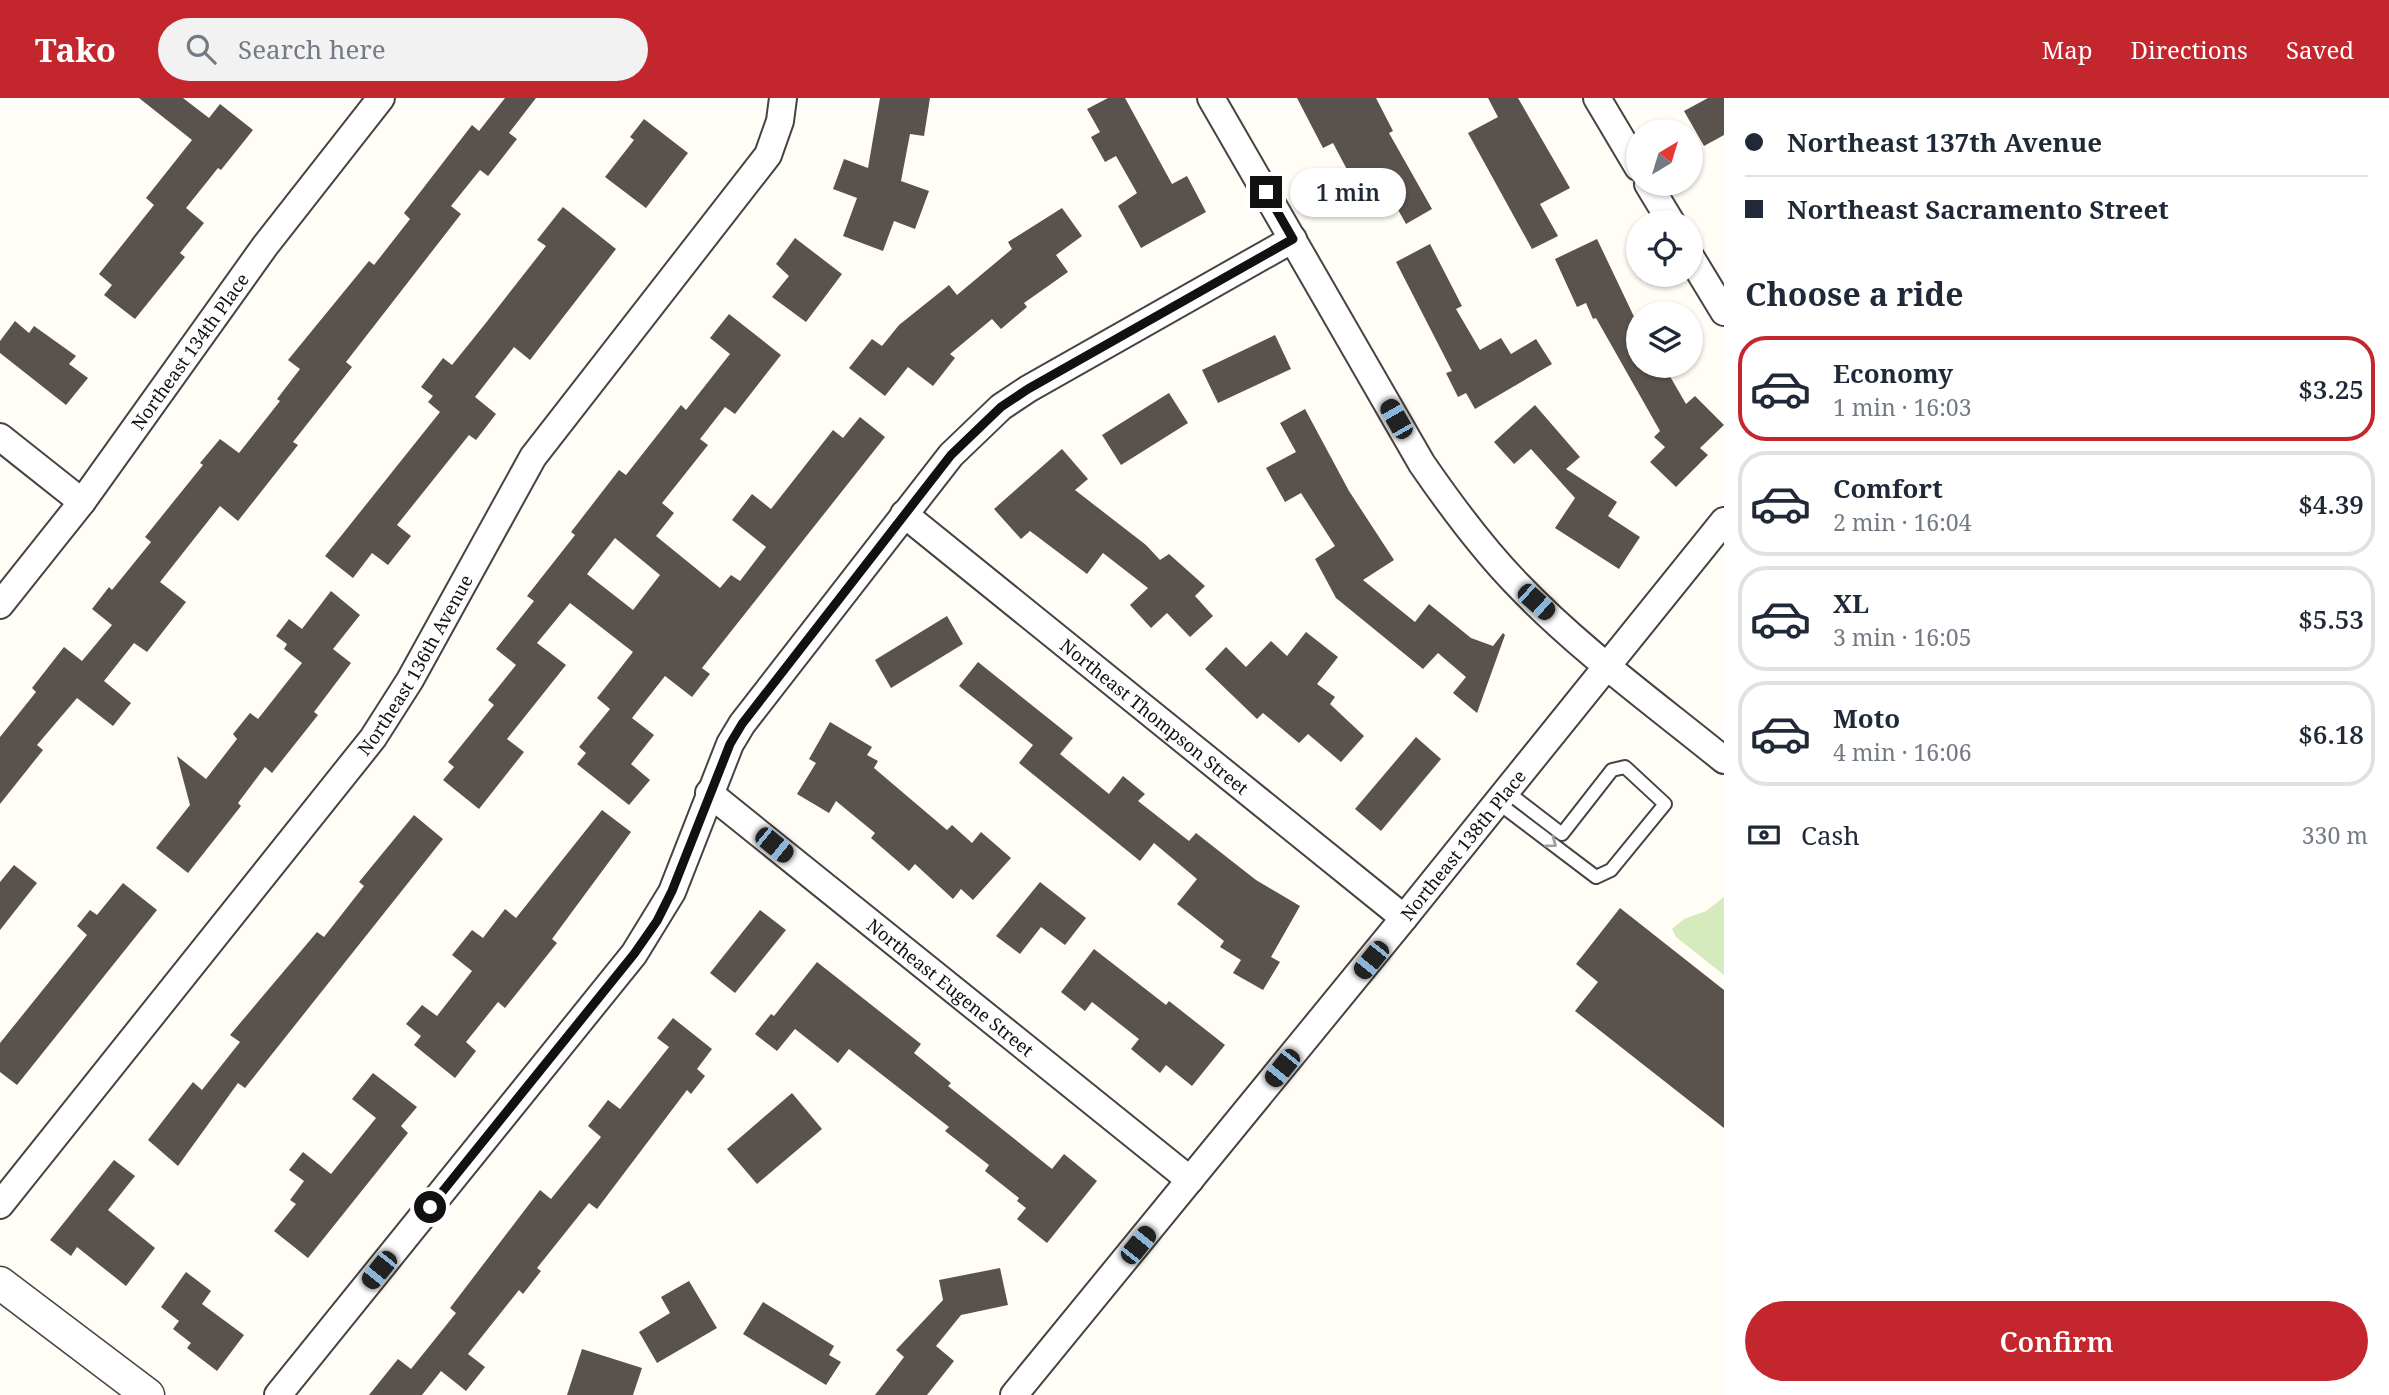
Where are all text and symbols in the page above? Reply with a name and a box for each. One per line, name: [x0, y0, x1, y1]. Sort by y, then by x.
search box: [158, 18, 648, 81]
text: Tako: [35, 27, 116, 72]
icon: search: [182, 30, 220, 68]
text: Search here: [238, 31, 386, 67]
text: Map: [2042, 33, 2093, 66]
text: Directions: [2131, 33, 2248, 66]
text: Saved: [2286, 33, 2354, 66]
north arrow: [1626, 119, 1703, 196]
map controls: [1626, 119, 1703, 378]
text: Northeast 137th Avenue: [1787, 124, 2102, 160]
callout: 1 min: [1290, 168, 1406, 217]
route end: [1250, 176, 1282, 208]
text: 1 min: [1316, 176, 1380, 208]
text: Northeast Sacramento Street: [1787, 191, 2169, 227]
button: locate: [1626, 210, 1703, 287]
street label: Northeast 134th Place: [126, 268, 254, 434]
text: Choose a ride: [1745, 272, 1964, 315]
button: layers: [1626, 301, 1703, 378]
text: Economy: [1833, 355, 1953, 391]
icon: car: [1749, 357, 1812, 420]
text: $3.25: [2298, 371, 2364, 407]
text: 1 min · 16:03: [1833, 391, 1971, 423]
car: [1377, 396, 1416, 442]
text: Comfort: [1833, 470, 1943, 506]
icon: car: [1749, 472, 1812, 535]
text: $4.39: [2298, 486, 2364, 522]
text: 2 min · 16:04: [1833, 506, 1971, 538]
street label: Northeast 136th Avenue: [352, 570, 478, 760]
car: [1514, 580, 1559, 624]
text: XL: [1833, 585, 1869, 621]
icon: car: [1749, 587, 1812, 650]
text: $5.53: [2298, 601, 2364, 637]
text: 3 min · 16:05: [1833, 621, 1971, 653]
street label: Northeast Thompson Street: [1055, 633, 1254, 800]
text: Moto: [1833, 700, 1900, 736]
icon: car: [1749, 702, 1812, 765]
text: $6.18: [2298, 716, 2364, 752]
text: 4 min · 16:06: [1833, 736, 1971, 768]
street label: Northeast 138th Place: [1395, 765, 1531, 925]
icon: cash: [1745, 816, 1783, 854]
text: Cash: [1801, 817, 1860, 853]
text: 330 m: [2302, 819, 2368, 851]
car: [752, 824, 797, 866]
one-way arrow: [1544, 835, 1557, 848]
street label: Northeast Eugene Street: [862, 913, 1039, 1062]
car: [1350, 937, 1393, 983]
car: [1261, 1045, 1304, 1091]
route start: [414, 1191, 446, 1223]
car: [1117, 1222, 1160, 1268]
car: [358, 1247, 401, 1293]
button: Confirm: [1745, 1301, 2368, 1381]

